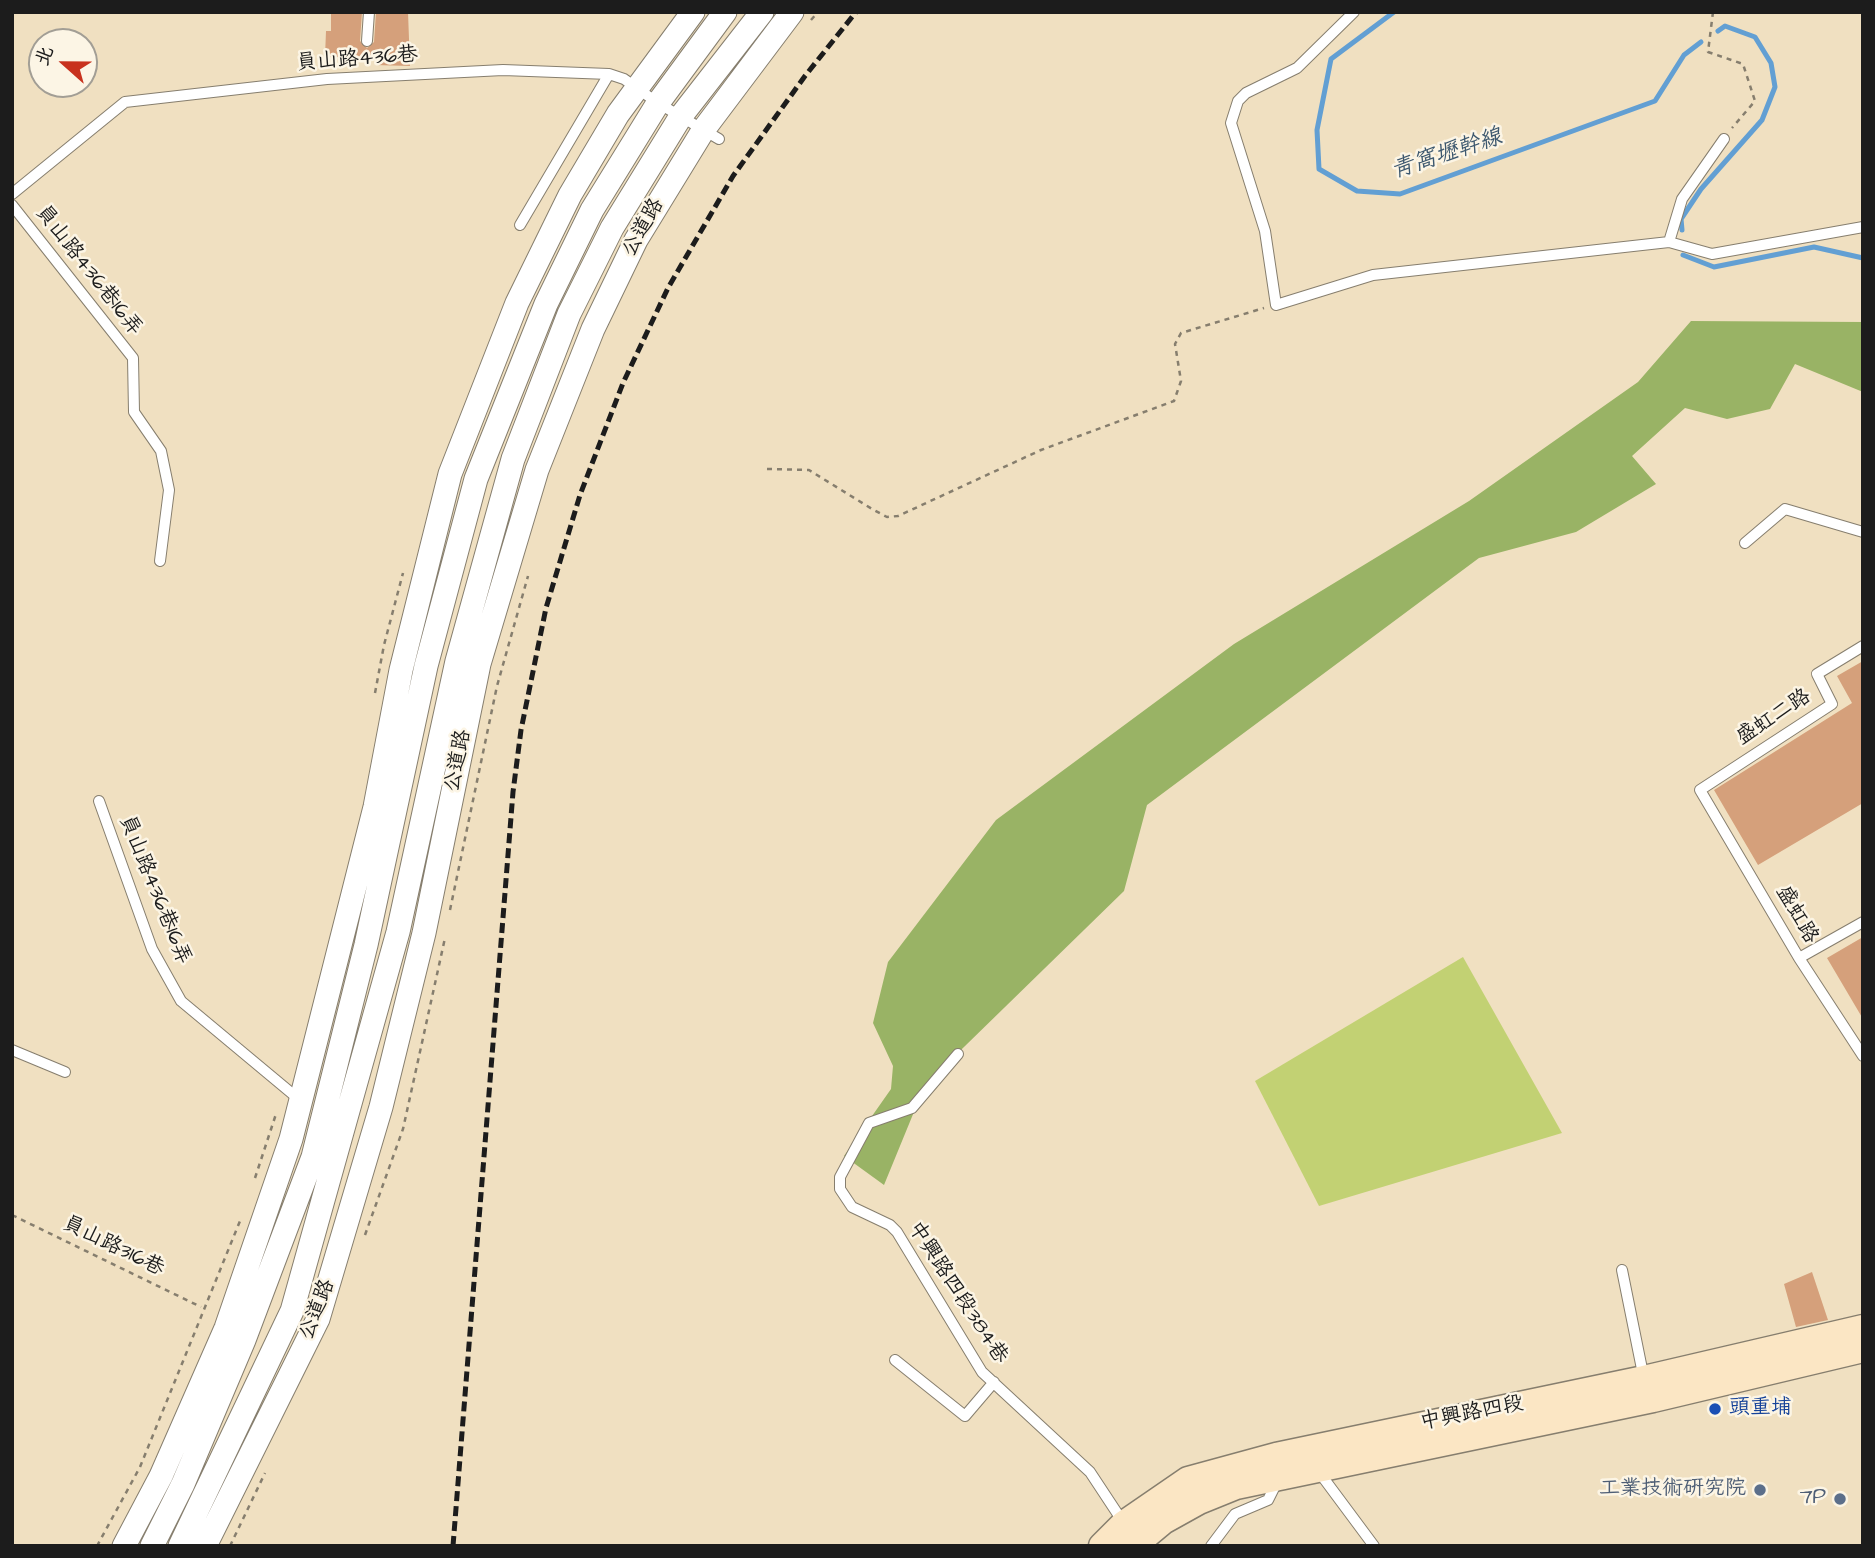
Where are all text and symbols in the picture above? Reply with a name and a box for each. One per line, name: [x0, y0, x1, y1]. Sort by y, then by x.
north arrow: [28, 28, 98, 98]
text: 北: [29, 42, 61, 70]
street label: 員山路436巷: [295, 43, 419, 77]
water label: 青窩壢幹線: [1388, 124, 1506, 186]
street label: 公道路: [618, 194, 670, 262]
street label: 員山路436巷16弄: [29, 201, 147, 341]
street label: 盛虹二路: [1732, 685, 1816, 751]
street label: 公道路: [441, 728, 477, 794]
street label: 員山路436巷16弄: [113, 812, 195, 968]
street label: 盛虹路: [1769, 881, 1823, 949]
street label: 員山路316巷: [58, 1211, 168, 1283]
street label: 中興路四段384巷: [902, 1217, 1012, 1369]
street label: 公道路: [295, 1276, 341, 1344]
street label: 中興路四段: [1418, 1392, 1526, 1436]
place label: 頭重埔: [1729, 1396, 1792, 1422]
marker: 頭重埔: [1707, 1401, 1723, 1417]
place label: 工業技術研究院: [1599, 1477, 1746, 1503]
marker: 工業技術研究院: [1752, 1482, 1768, 1498]
place label: 7P: [1800, 1486, 1826, 1512]
marker: 7P: [1832, 1491, 1848, 1507]

